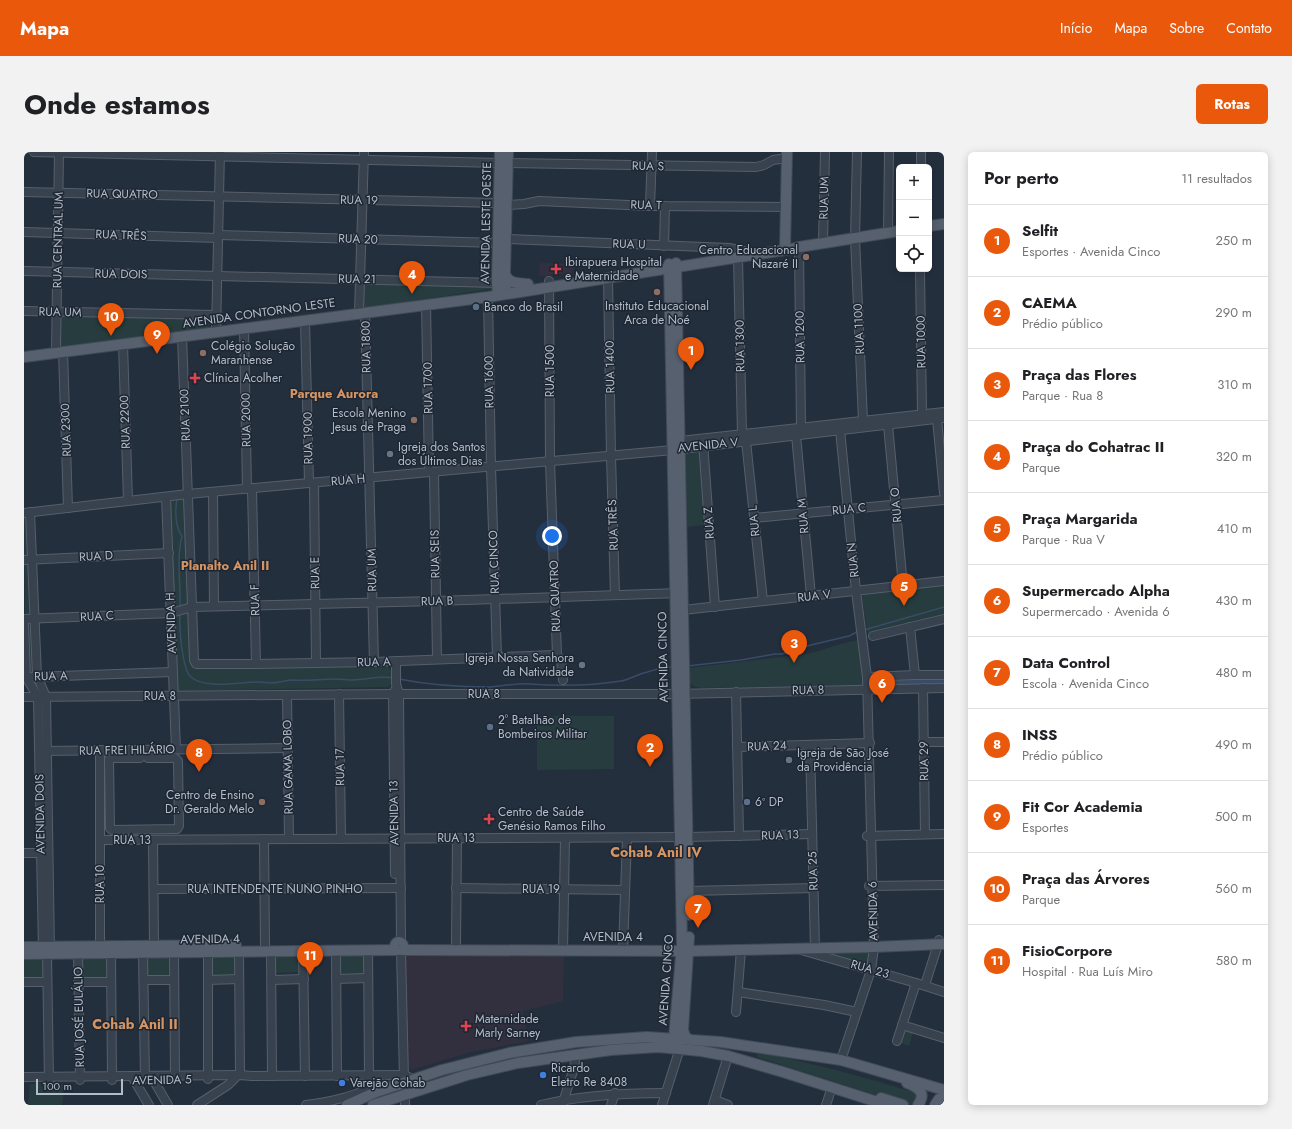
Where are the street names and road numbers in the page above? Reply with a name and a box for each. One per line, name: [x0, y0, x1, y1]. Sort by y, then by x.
street label: RUA S: [632, 157, 665, 175]
street label: AVENIDA LESTE OESTE: [476, 162, 496, 284]
street label: RUA UM: [815, 176, 833, 220]
street label: RUA QUATRO: [86, 184, 158, 204]
street label: RUA CENTRAL UM: [48, 191, 68, 288]
street label: RUA 19: [340, 191, 378, 209]
street label: RUA T: [630, 195, 662, 215]
street label: RUA TRÊS: [95, 225, 147, 245]
street label: RUA 20: [338, 229, 378, 249]
street label: RUA U: [612, 234, 646, 254]
street label: RUA DOIS: [94, 265, 148, 283]
street label: RUA 21: [338, 270, 376, 288]
street label: AVENIDA CONTORNO LESTE: [181, 293, 337, 333]
street label: RUA UM: [38, 303, 82, 321]
street label: RUA 1100: [849, 303, 869, 355]
street label: RUA 1200: [791, 311, 809, 363]
street label: RUA 1000: [912, 315, 930, 369]
street label: RUA 1300: [731, 320, 749, 372]
street label: RUA 1800: [357, 321, 375, 373]
street label: RUA 1400: [601, 341, 619, 393]
street label: RUA 1500: [541, 345, 559, 397]
street label: RUA 1600: [480, 356, 498, 408]
street label: RUA 1700: [419, 362, 437, 414]
street label: RUA 2100: [175, 389, 195, 441]
street label: RUA 2000: [237, 393, 255, 447]
street label: RUA 2200: [115, 395, 135, 449]
street label: RUA 2300: [56, 403, 76, 457]
street label: RUA 1900: [299, 412, 317, 464]
street label: AVENIDA V: [677, 433, 739, 457]
street label: RUA H: [330, 470, 366, 490]
street label: RUA O: [885, 487, 907, 523]
street label: RUA M: [792, 497, 814, 534]
street label: RUA C: [831, 498, 867, 520]
street label: RUA TRÊS: [603, 499, 623, 551]
street label: RUA L: [743, 504, 765, 537]
street label: RUA Z: [699, 506, 719, 540]
street label: RUA SEIS: [426, 529, 444, 578]
street label: RUA CINCO: [484, 530, 504, 594]
street label: RUA N: [842, 542, 864, 578]
street label: RUA D: [79, 546, 113, 566]
street label: RUA UM: [363, 548, 381, 592]
street label: RUA E: [306, 557, 324, 589]
street label: RUA QUATRO: [545, 560, 565, 632]
street label: RUA F: [245, 584, 265, 616]
street label: RUA V: [796, 585, 832, 607]
street label: RUA B: [420, 591, 454, 611]
street label: AVENIDA H: [161, 592, 181, 654]
street label: RUA C: [80, 606, 114, 626]
street label: AVENIDA CINCO: [653, 611, 673, 703]
street label: RUA A: [357, 652, 391, 672]
street label: RUA A: [34, 666, 68, 686]
street label: RUA 8: [792, 681, 824, 699]
street label: RUA 8: [468, 685, 500, 703]
street label: RUA 8: [144, 687, 176, 705]
street label: RUA GAMA LOBO: [278, 720, 298, 814]
street label: RUA 24: [747, 736, 787, 756]
street label: RUA FREI HILÁRIO: [79, 740, 175, 760]
street label: RUA 29: [915, 741, 933, 781]
street label: RUA 17: [331, 747, 349, 786]
street label: AVENIDA DOIS: [30, 773, 50, 854]
street label: AVENIDA 13: [384, 780, 404, 846]
street label: RUA 13: [761, 825, 800, 845]
street label: RUA 13: [437, 829, 475, 847]
street label: RUA 13: [113, 831, 151, 849]
street label: RUA 25: [803, 851, 823, 891]
street label: RUA 10: [91, 865, 109, 903]
street label: RUA INTENDENTE NUNO PINHO: [187, 880, 363, 898]
street label: RUA 19: [522, 880, 560, 898]
street label: AVENIDA 6: [863, 881, 883, 941]
street label: AVENIDA 4: [583, 928, 643, 946]
street label: AVENIDA 4: [180, 929, 240, 949]
street label: AVENIDA CINCO: [654, 934, 678, 1026]
street label: RUA 23: [849, 955, 892, 983]
street label: RUA JOSÉ EULÁLIO: [69, 967, 89, 1067]
street label: AVENIDA 5: [132, 1070, 192, 1090]

